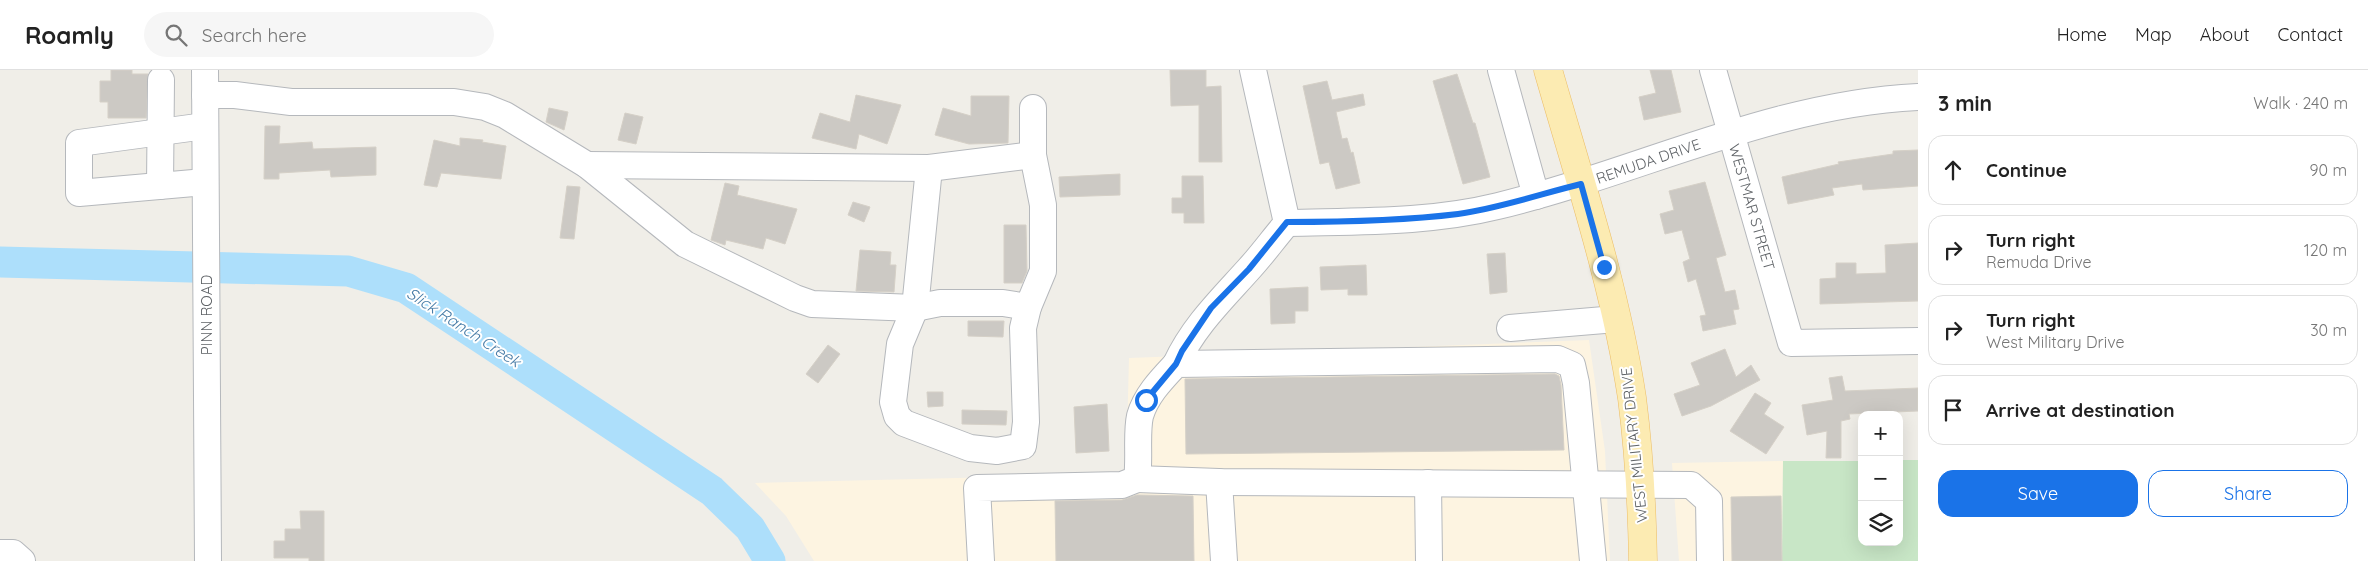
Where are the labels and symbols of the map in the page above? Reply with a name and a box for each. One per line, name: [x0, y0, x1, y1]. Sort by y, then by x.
street label: REMUDA DRIVE: [1593, 134, 1703, 188]
street label: WESTMAR STREET: [1725, 142, 1779, 272]
route end: [1593, 256, 1616, 279]
street label: PINN ROAD: [197, 275, 216, 355]
water label: Slick Ranch Creek: [403, 283, 526, 372]
street label: WEST MILITARY DRIVE: [1616, 367, 1652, 523]
route start: [1135, 389, 1158, 412]

